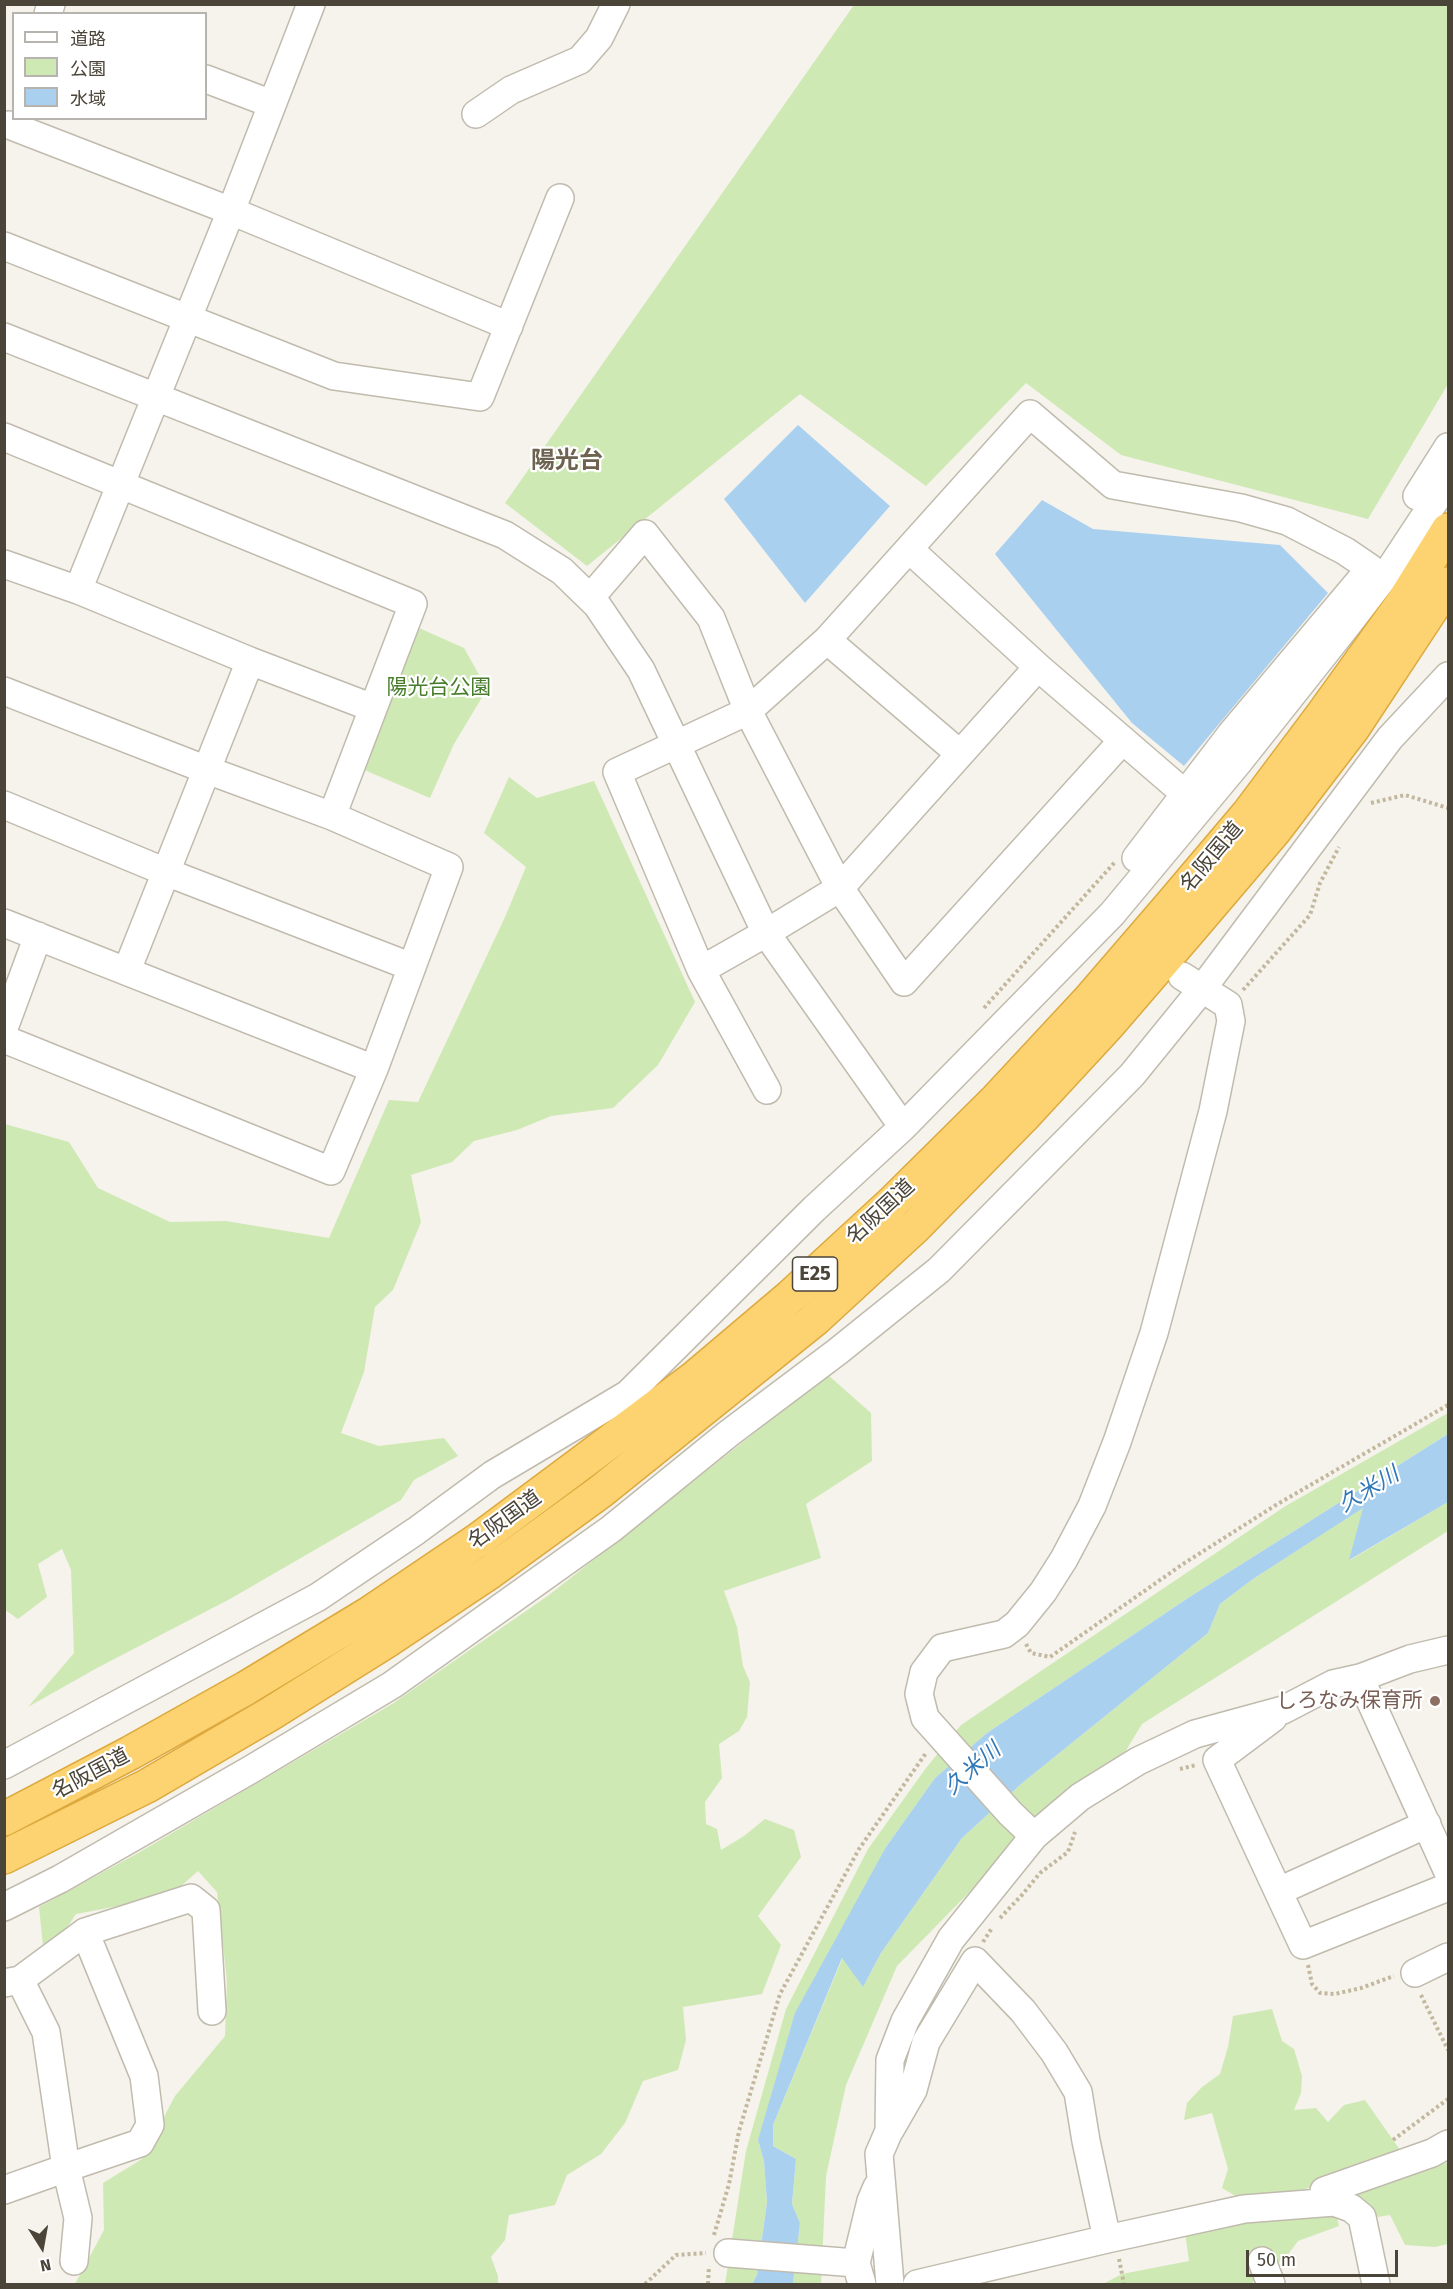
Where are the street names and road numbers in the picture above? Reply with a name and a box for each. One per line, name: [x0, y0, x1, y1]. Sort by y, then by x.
street label: 名阪国道: [1175, 817, 1249, 897]
street label: 名阪国道: [842, 1174, 920, 1250]
road number: E25: [792, 1257, 838, 1291]
street label: 名阪国道: [464, 1485, 546, 1555]
street label: 名阪国道: [48, 1743, 134, 1805]

